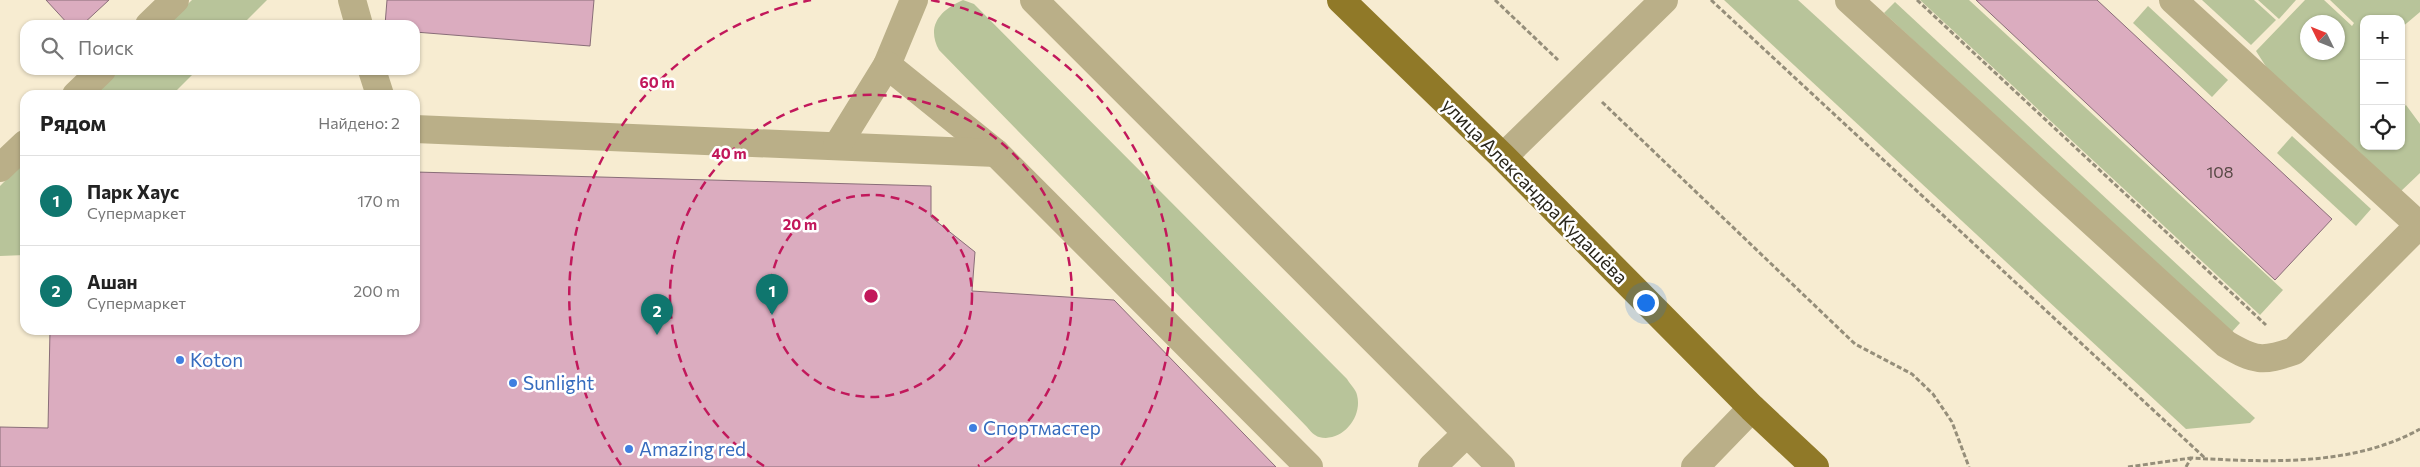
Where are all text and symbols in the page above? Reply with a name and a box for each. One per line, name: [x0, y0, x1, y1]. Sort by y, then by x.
north arrow: [2300, 15, 2345, 60]
map controls: [2360, 15, 2405, 150]
button: +: [2360, 15, 2405, 60]
search box: [20, 20, 420, 75]
icon: search: [38, 34, 66, 62]
text: Поиск: [78, 36, 134, 59]
button: −: [2360, 60, 2405, 105]
text: 60 m: [639, 73, 675, 91]
street label: улица Александра Кудашёва: [1438, 93, 1633, 288]
button: locate: [2360, 105, 2405, 150]
text: Рядом: [40, 110, 106, 135]
text: Найдено: 2: [318, 113, 400, 132]
text: 40 m: [711, 144, 747, 162]
house number: 108: [2207, 162, 2234, 181]
text: Парк Хаус: [87, 180, 179, 203]
text: 1: [52, 191, 60, 210]
text: 170 m: [357, 191, 400, 210]
text: Супермаркет: [87, 203, 186, 222]
text: 20 m: [783, 215, 817, 233]
text: Ашан: [87, 270, 138, 293]
pin: 1: [756, 274, 788, 315]
text: 2: [51, 281, 61, 300]
text: 200 m: [353, 281, 400, 300]
centre of rings: [862, 287, 880, 305]
your location: [1633, 290, 1659, 316]
text: Супермаркет: [87, 293, 186, 312]
pin: 2: [641, 294, 673, 335]
place label: Koton: [190, 348, 243, 371]
marker: Koton: [174, 354, 186, 366]
place label: Sunlight: [523, 371, 595, 394]
marker: Sunlight: [507, 377, 519, 389]
place label: Спортмастер: [983, 416, 1101, 439]
marker: Спортмастер: [967, 422, 979, 434]
place label: Amazing red: [639, 437, 746, 460]
marker: Amazing red: [623, 443, 635, 455]

